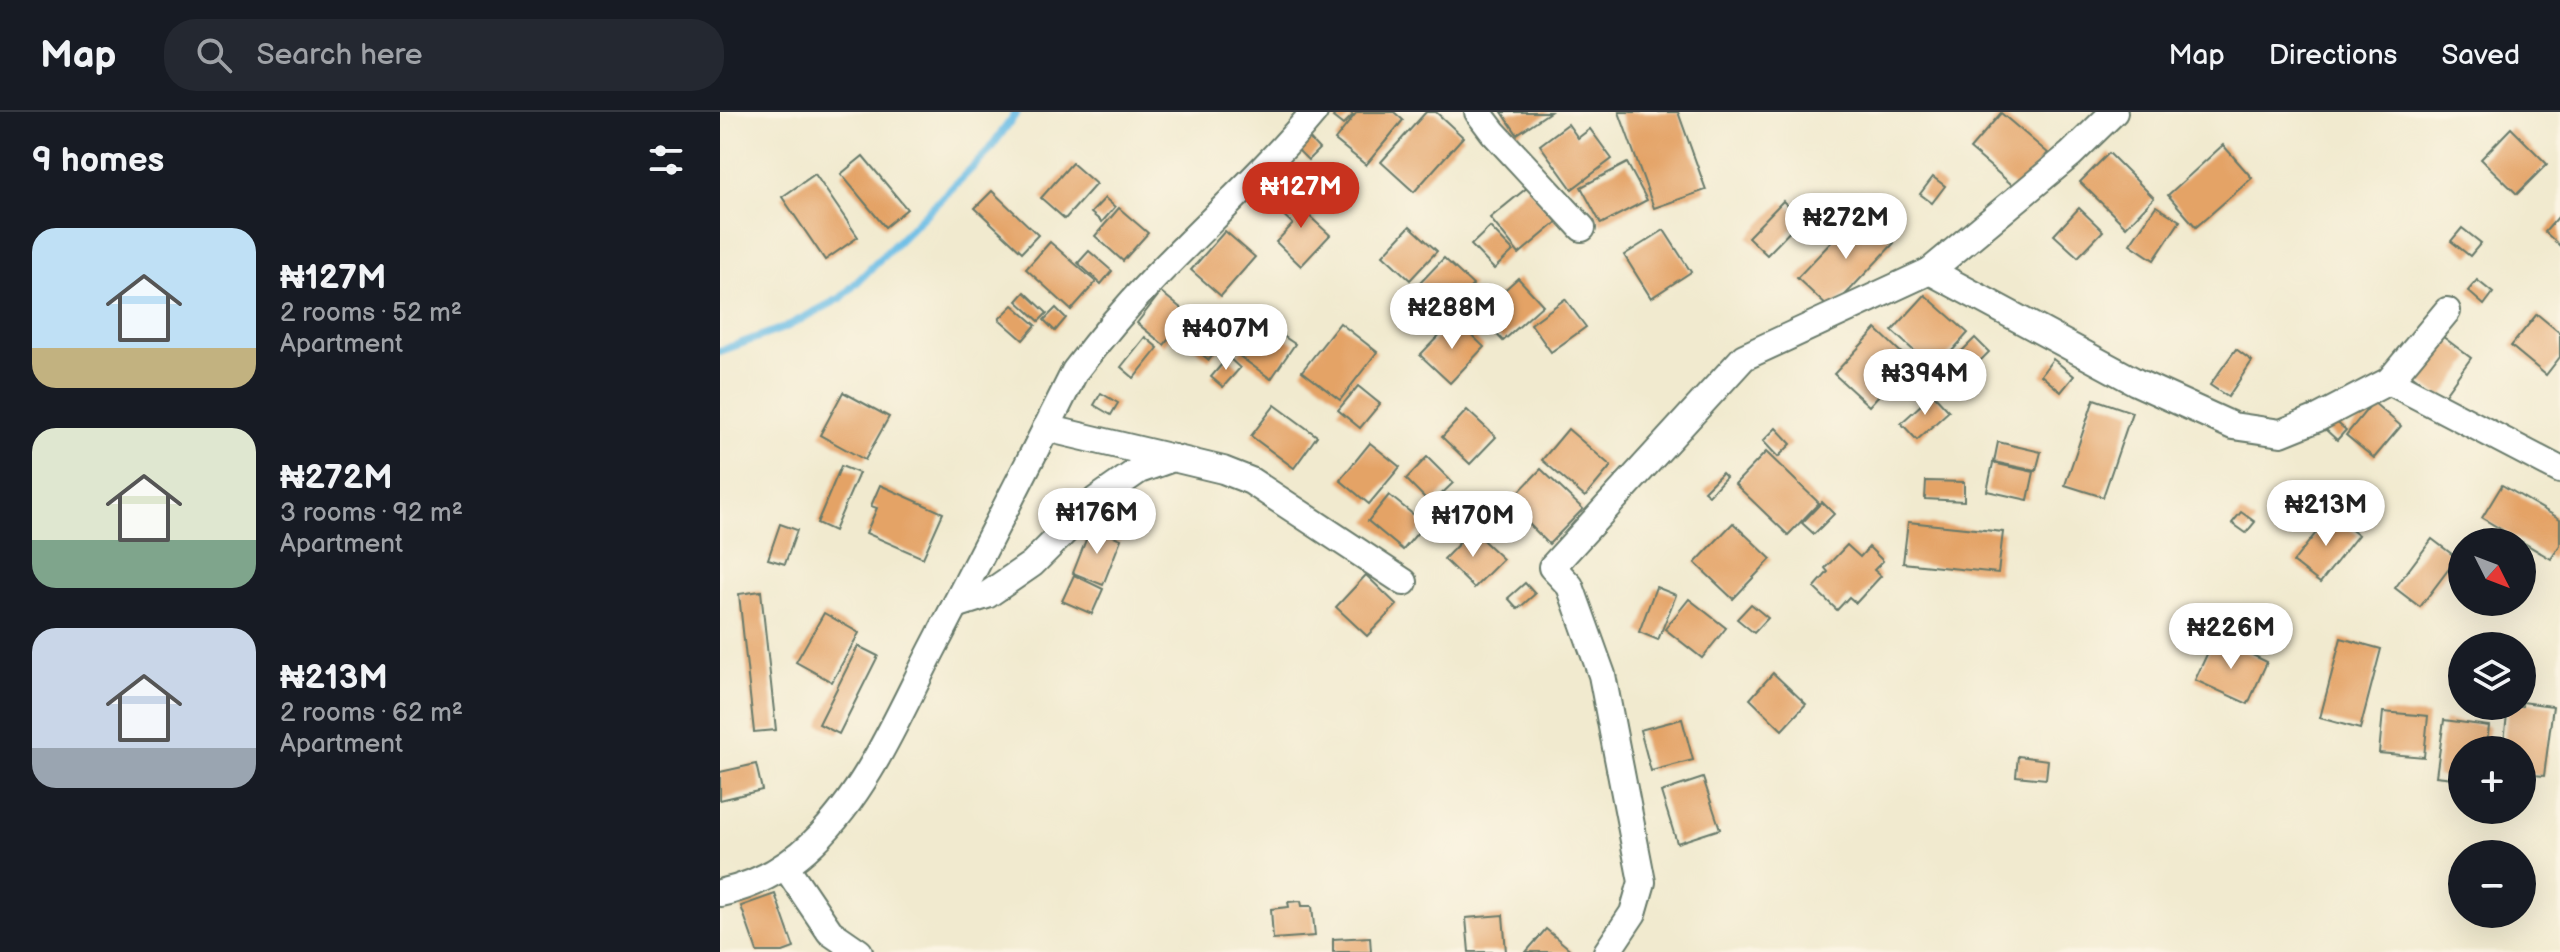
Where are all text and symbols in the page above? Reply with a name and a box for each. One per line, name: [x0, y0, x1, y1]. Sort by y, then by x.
search box: [164, 19, 724, 91]
text: Map: [40, 33, 116, 78]
icon: search: [192, 33, 236, 77]
text: Search here: [256, 37, 423, 73]
text: Map: [2168, 39, 2225, 72]
text: Directions: [2269, 39, 2397, 72]
text: Saved: [2441, 39, 2520, 72]
icon: filters: [644, 138, 688, 182]
text: 9 homes: [32, 140, 164, 181]
pin: ₦127M: [1245, 162, 1357, 230]
text: ₦127M: [1260, 172, 1342, 203]
pin: ₦272M: [1790, 193, 1902, 261]
text: ₦272M: [1803, 203, 1889, 234]
text: ₦127M: [280, 257, 386, 298]
icon: home: [96, 260, 192, 356]
pin: ₦288M: [1396, 283, 1508, 351]
text: ₦288M: [1408, 293, 1496, 324]
text: 2 rooms · 52 m²: [280, 298, 462, 329]
pin: ₦407M: [1170, 304, 1282, 372]
text: ₦407M: [1182, 314, 1270, 345]
text: Apartment: [280, 329, 403, 360]
pin: ₦394M: [1869, 349, 1981, 417]
text: ₦394M: [1882, 359, 1968, 390]
text: ₦272M: [280, 457, 392, 498]
icon: home: [96, 460, 192, 556]
pin: ₦213M: [2270, 480, 2382, 548]
pin: ₦176M: [1041, 488, 1153, 556]
text: ₦213M: [2285, 490, 2367, 521]
pin: ₦170M: [1417, 491, 1529, 559]
text: 3 rooms · 92 m²: [280, 498, 463, 529]
text: ₦176M: [1056, 498, 1138, 529]
text: ₦170M: [1432, 501, 1514, 532]
north arrow: [2448, 528, 2536, 616]
map controls: [2448, 528, 2536, 928]
text: Apartment: [280, 529, 403, 560]
pin: ₦226M: [2175, 603, 2287, 671]
text: ₦226M: [2187, 613, 2275, 644]
button: layers: [2448, 632, 2536, 720]
text: ₦213M: [280, 657, 388, 698]
icon: home: [96, 660, 192, 756]
text: 2 rooms · 62 m²: [280, 698, 463, 729]
text: Apartment: [280, 729, 403, 760]
button: +: [2448, 736, 2536, 824]
button: −: [2448, 840, 2536, 928]

